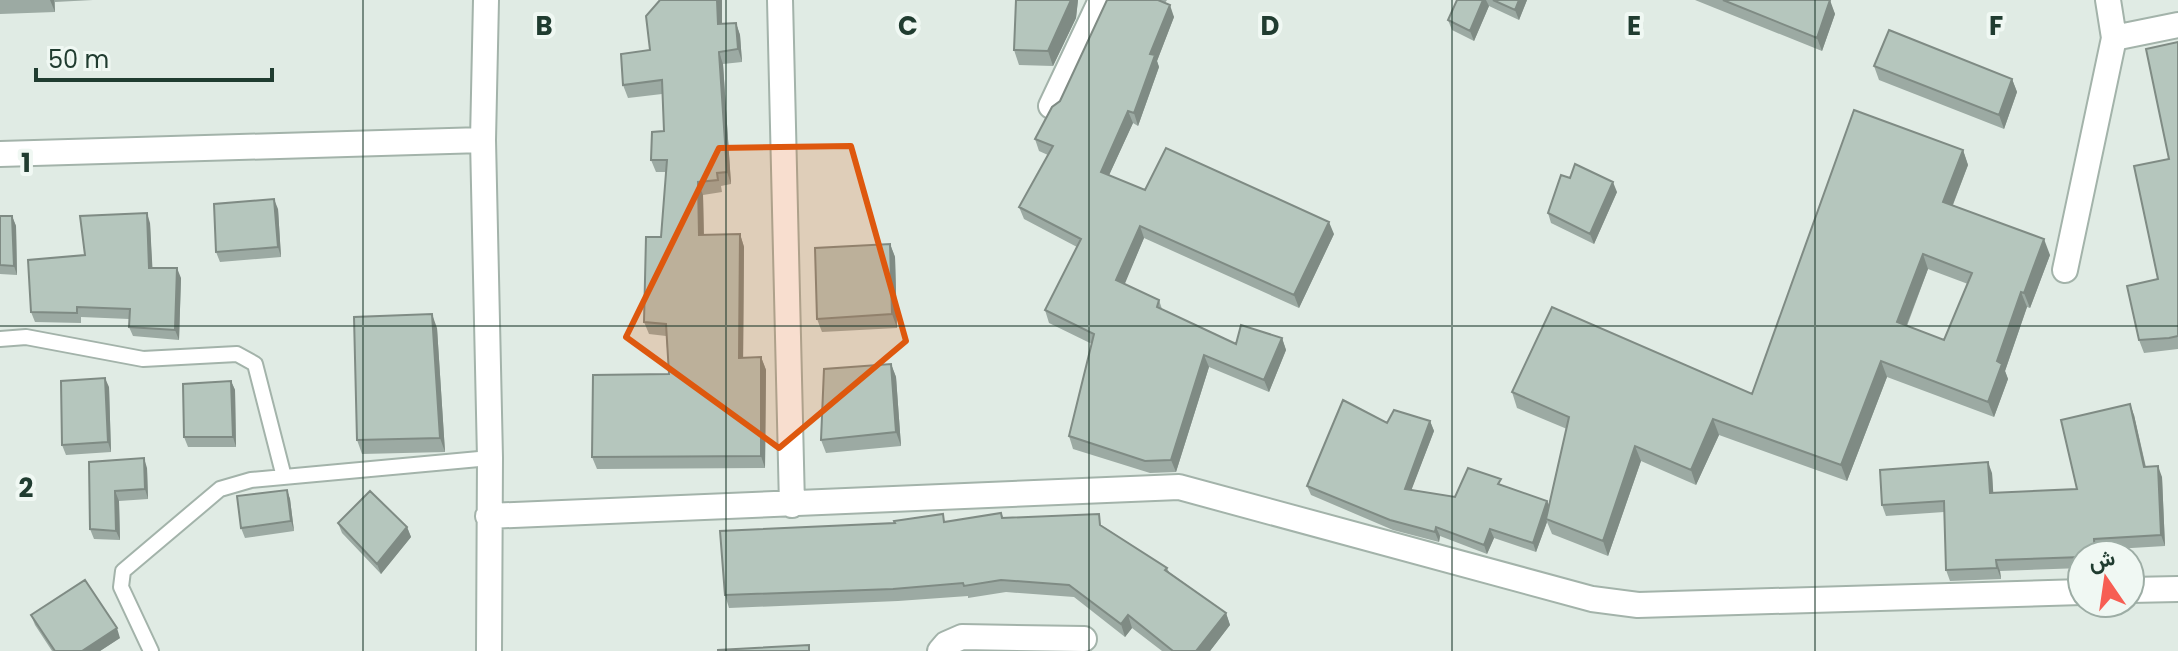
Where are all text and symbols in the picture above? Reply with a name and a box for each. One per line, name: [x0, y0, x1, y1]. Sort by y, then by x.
text: B: [535, 8, 553, 44]
text: C: [898, 8, 918, 44]
text: D: [1261, 8, 1280, 44]
text: E: [1627, 8, 1641, 44]
text: F: [1989, 8, 2003, 44]
scale bar: [36, 32, 272, 82]
text: 50 m: [48, 43, 109, 76]
text: 1: [21, 145, 31, 181]
text: 2: [19, 470, 34, 506]
north arrow: [2066, 539, 2146, 619]
text: ش: [2085, 542, 2118, 578]

